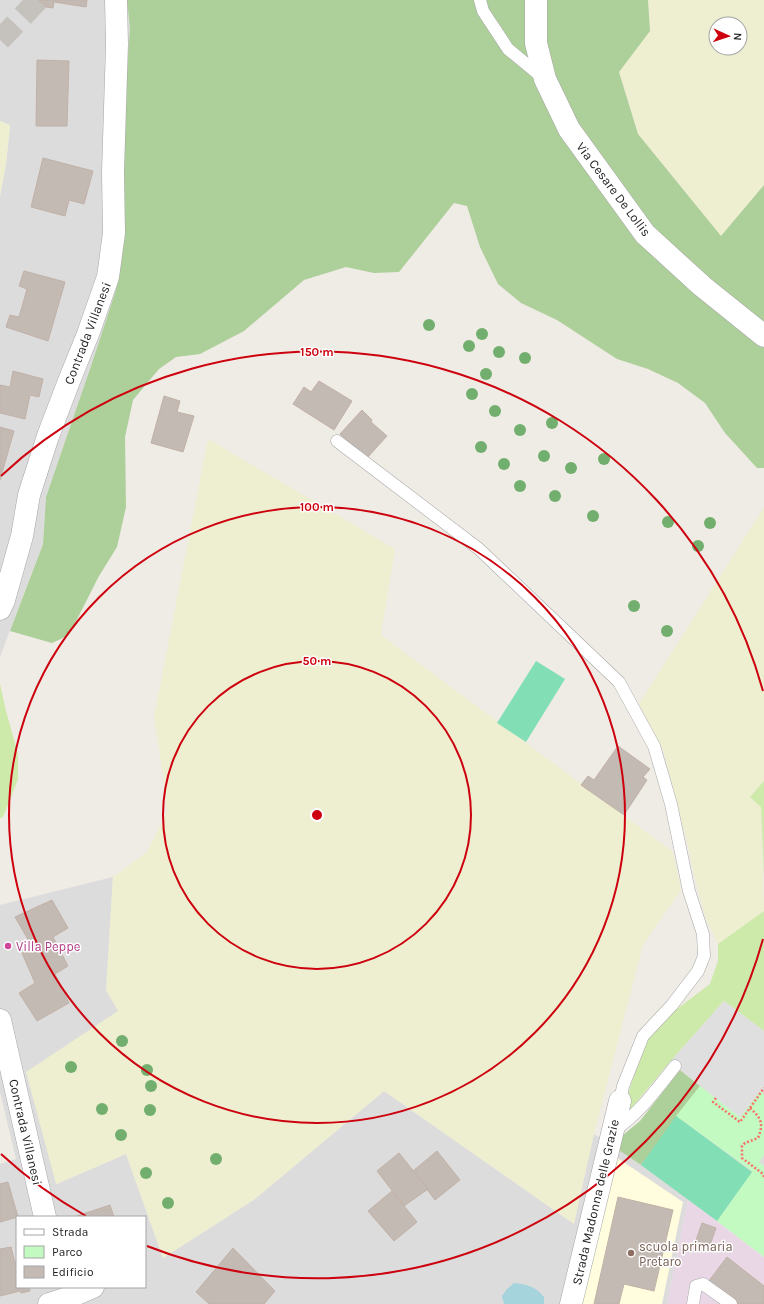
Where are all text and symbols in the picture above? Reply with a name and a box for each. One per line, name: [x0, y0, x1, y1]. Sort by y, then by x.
north arrow: [708, 16, 748, 56]
text: N: [731, 32, 744, 41]
street label: Via Cesare De Lollis: [573, 139, 654, 239]
street label: Contrada Villanesi: [61, 280, 114, 386]
text: 150 m: [300, 345, 334, 359]
text: 100 m: [300, 500, 334, 514]
text: 50 m: [303, 654, 332, 668]
centre of rings: [310, 808, 324, 822]
place label: Villa Peppe: [16, 939, 81, 954]
marker: Villa Peppe: [3, 941, 13, 951]
street label: Contrada Villanesi: [6, 1078, 45, 1187]
street label: Strada Madonna delle Grazie: [569, 1117, 622, 1287]
legend: [16, 1216, 146, 1288]
text: Strada: [52, 1225, 88, 1239]
place label: scuola primaria Pretaro: [639, 1239, 733, 1269]
text: Parco: [52, 1245, 82, 1259]
marker: scuola primaria Pretaro: [626, 1248, 636, 1258]
text: Edificio: [52, 1265, 93, 1279]

